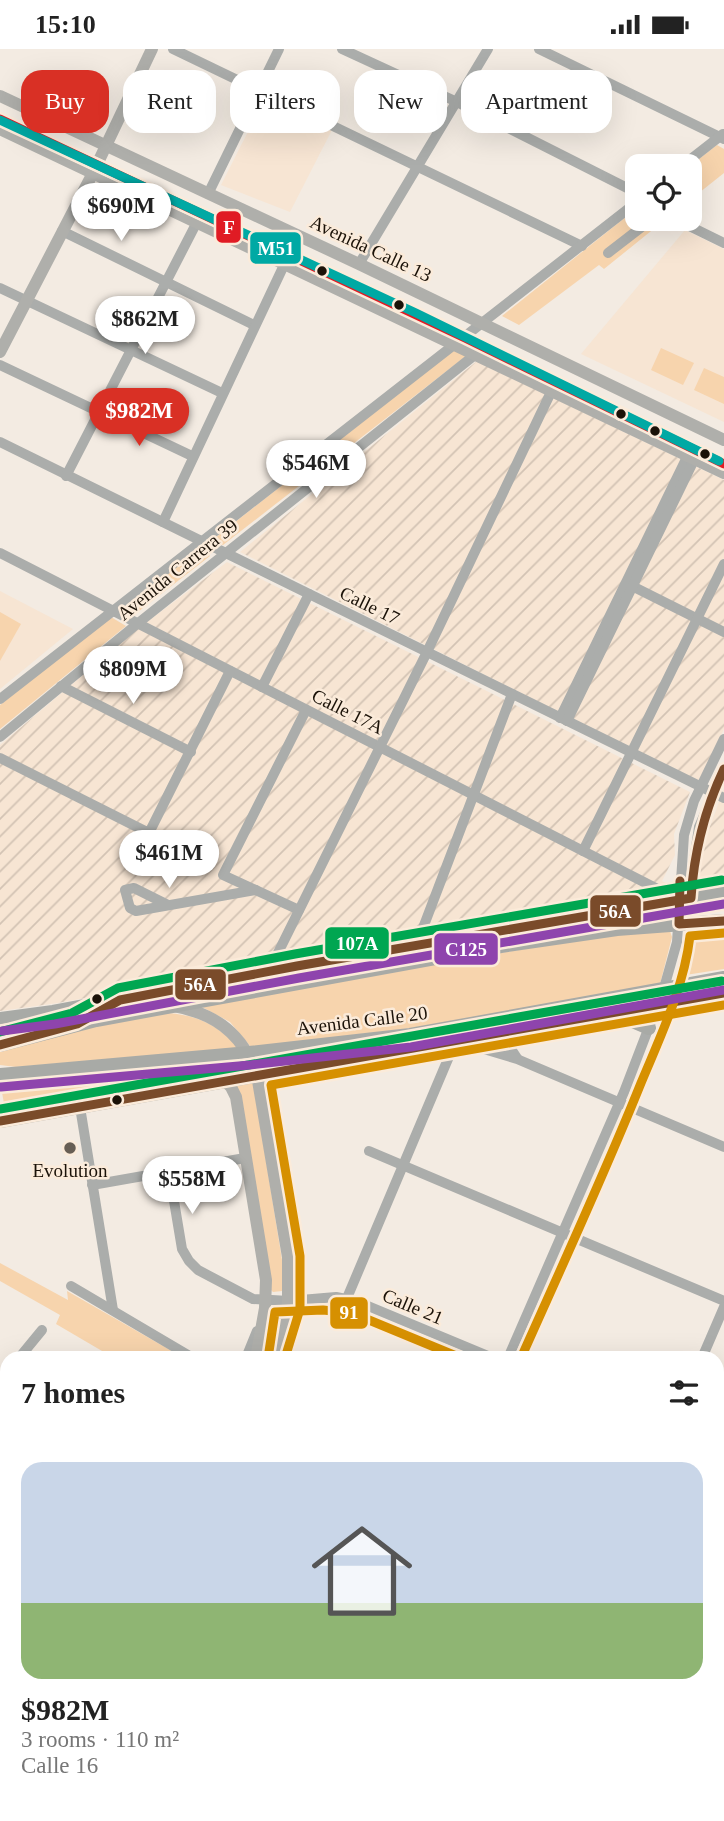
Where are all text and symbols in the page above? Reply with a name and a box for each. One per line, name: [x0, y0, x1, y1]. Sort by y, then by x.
text: 15:10: [35, 10, 96, 39]
chip: Buy: [21, 70, 109, 133]
chip: Rent: [123, 70, 216, 133]
chip: Filters: [230, 70, 340, 133]
chip: New: [354, 70, 447, 133]
chip: Apartment: [461, 70, 612, 133]
map controls: [625, 154, 702, 231]
button: locate: [625, 154, 702, 231]
pin: $690M: [72, 183, 170, 243]
text: $690M: [87, 193, 155, 218]
line badge: F: [215, 210, 242, 244]
street label: Avenida Calle 13: [307, 211, 435, 286]
text: F: [223, 217, 235, 238]
line badge: M51: [249, 231, 302, 265]
text: M51: [258, 238, 294, 259]
unlabelled marker: [315, 264, 329, 278]
pin: $862M: [96, 296, 194, 356]
unlabelled marker: [392, 298, 406, 312]
text: $862M: [111, 306, 179, 331]
pin: $982M: [90, 389, 188, 448]
text: $982M: [105, 398, 173, 423]
unlabelled marker: [614, 407, 628, 421]
unlabelled marker: [648, 424, 662, 438]
pin: $546M: [267, 441, 365, 500]
unlabelled marker: [698, 447, 712, 461]
text: $546M: [282, 450, 350, 475]
street label: Avenida Carrera 39: [113, 515, 242, 624]
street label: Calle 17: [336, 582, 403, 629]
pin: $809M: [84, 647, 182, 706]
text: $809M: [99, 656, 167, 681]
street label: Calle 17A: [308, 684, 387, 739]
pin: $461M: [120, 831, 218, 890]
text: $461M: [135, 840, 203, 865]
line badge: 56A: [589, 894, 642, 928]
text: 56A: [599, 901, 632, 922]
line badge: 107A: [324, 926, 390, 960]
line badge: C125: [433, 932, 499, 966]
text: 107A: [336, 933, 378, 954]
text: C125: [445, 939, 487, 960]
line badge: 56A: [174, 968, 227, 1001]
text: 56A: [184, 974, 217, 995]
unlabelled marker: [90, 992, 104, 1006]
street label: Avenida Calle 20: [295, 1002, 429, 1039]
unlabelled marker: [110, 1093, 124, 1107]
marker: Evolution: [62, 1140, 78, 1156]
pin: $558M: [143, 1157, 241, 1216]
place label: Evolution: [33, 1160, 108, 1181]
text: $558M: [158, 1166, 226, 1191]
street label: Calle 21: [379, 1284, 446, 1329]
line badge: 91: [329, 1296, 369, 1330]
text: 91: [340, 1302, 359, 1323]
icon: filters: [665, 1374, 703, 1412]
text: 7 homes: [21, 1376, 125, 1409]
icon: home: [299, 1508, 425, 1634]
text: $982M: [21, 1693, 109, 1726]
text: 3 rooms · 110 m²: [21, 1727, 179, 1752]
text: Calle 16: [21, 1753, 98, 1778]

